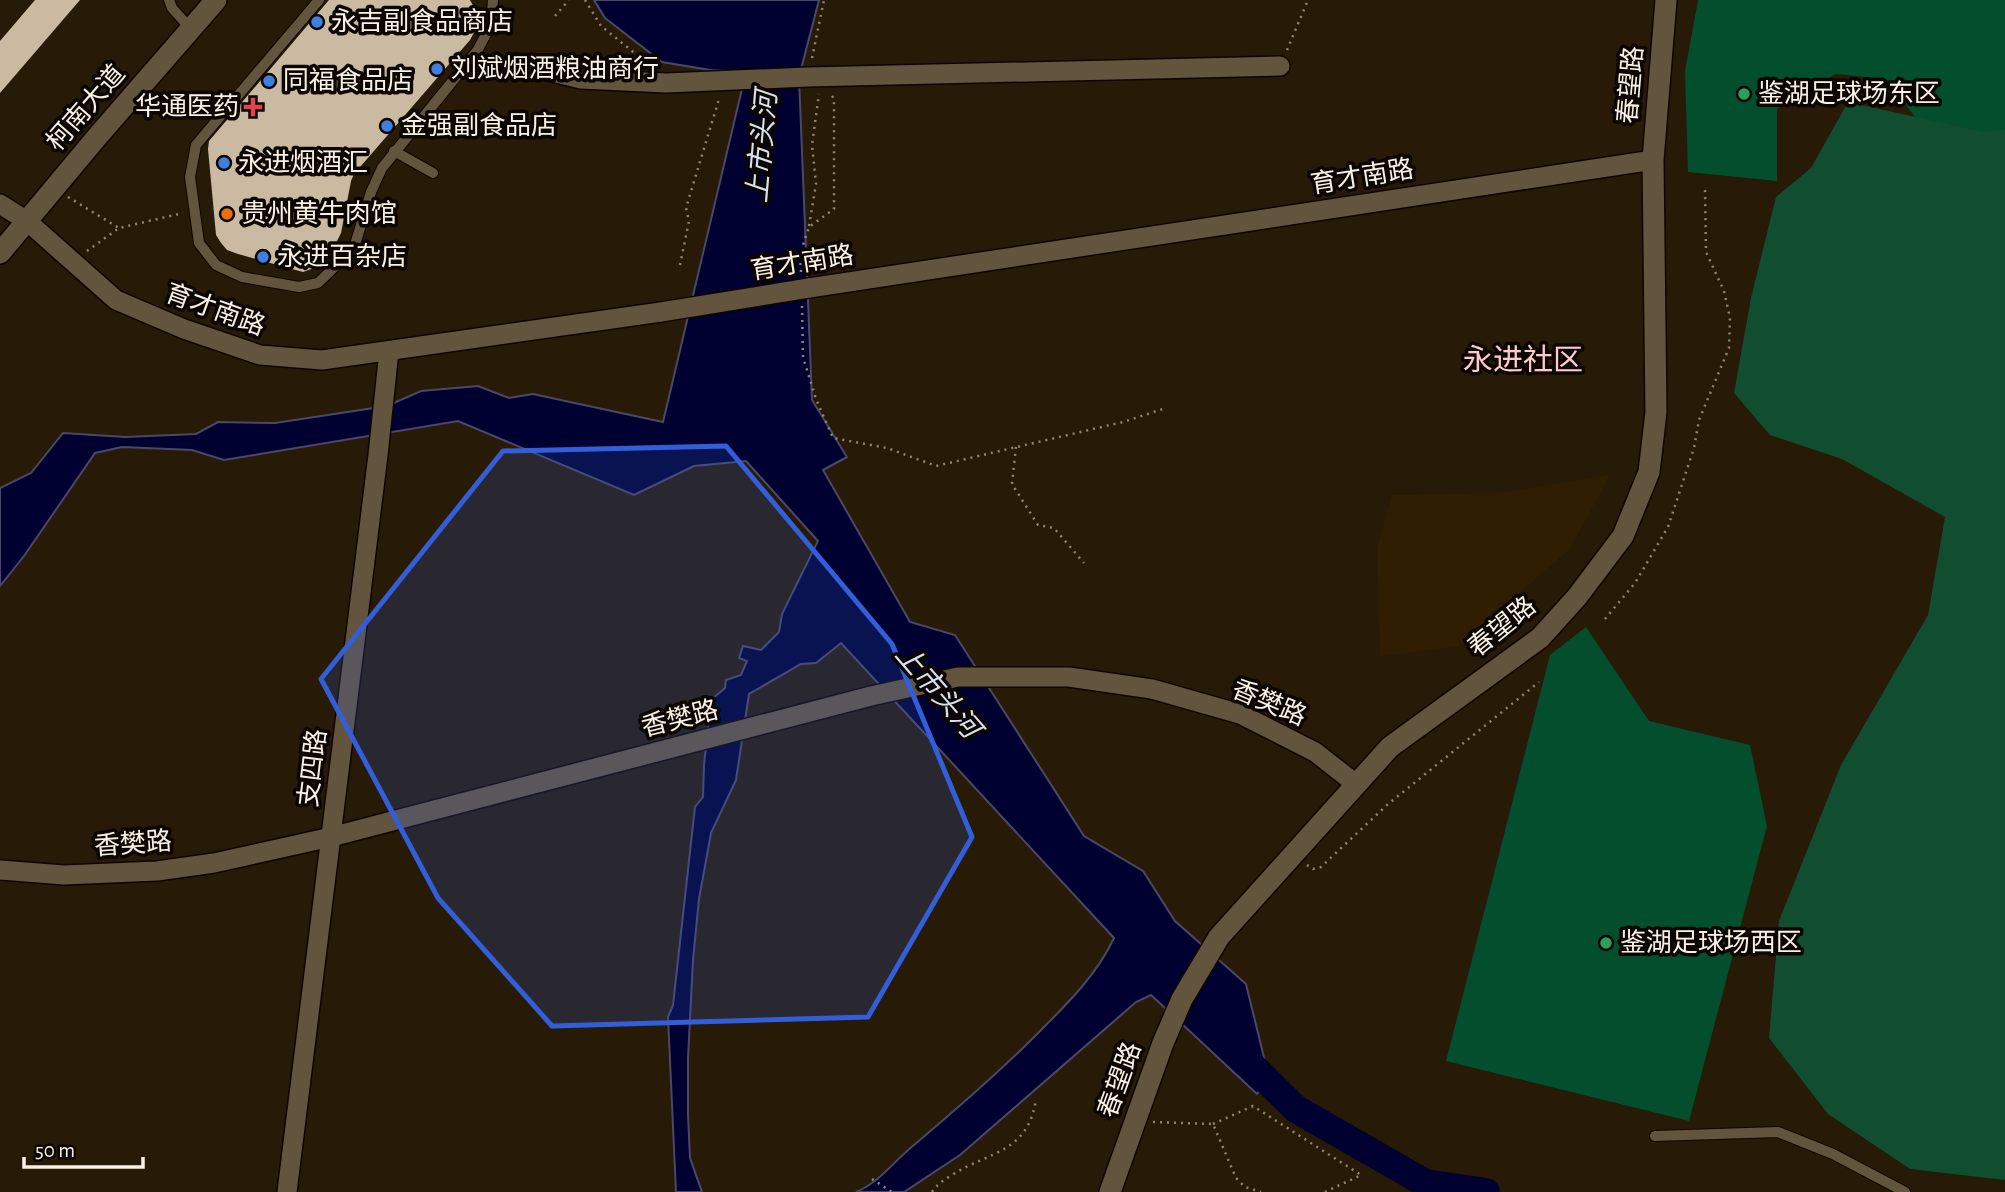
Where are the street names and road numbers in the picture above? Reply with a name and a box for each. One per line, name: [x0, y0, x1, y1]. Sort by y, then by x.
street label: 春望路: [1614, 45, 1647, 125]
street label: 柯南大道: [41, 59, 130, 156]
street label: 育才南路: [1308, 154, 1415, 198]
street label: 育才南路: [748, 240, 855, 284]
street label: 育才南路: [162, 278, 269, 340]
street label: 春望路: [1463, 592, 1540, 662]
street label: 香樊路: [1228, 675, 1310, 730]
street label: 香樊路: [639, 696, 721, 741]
street label: 支四路: [294, 728, 331, 808]
street label: 香樊路: [93, 827, 173, 860]
street label: 春望路: [1094, 1039, 1146, 1121]

